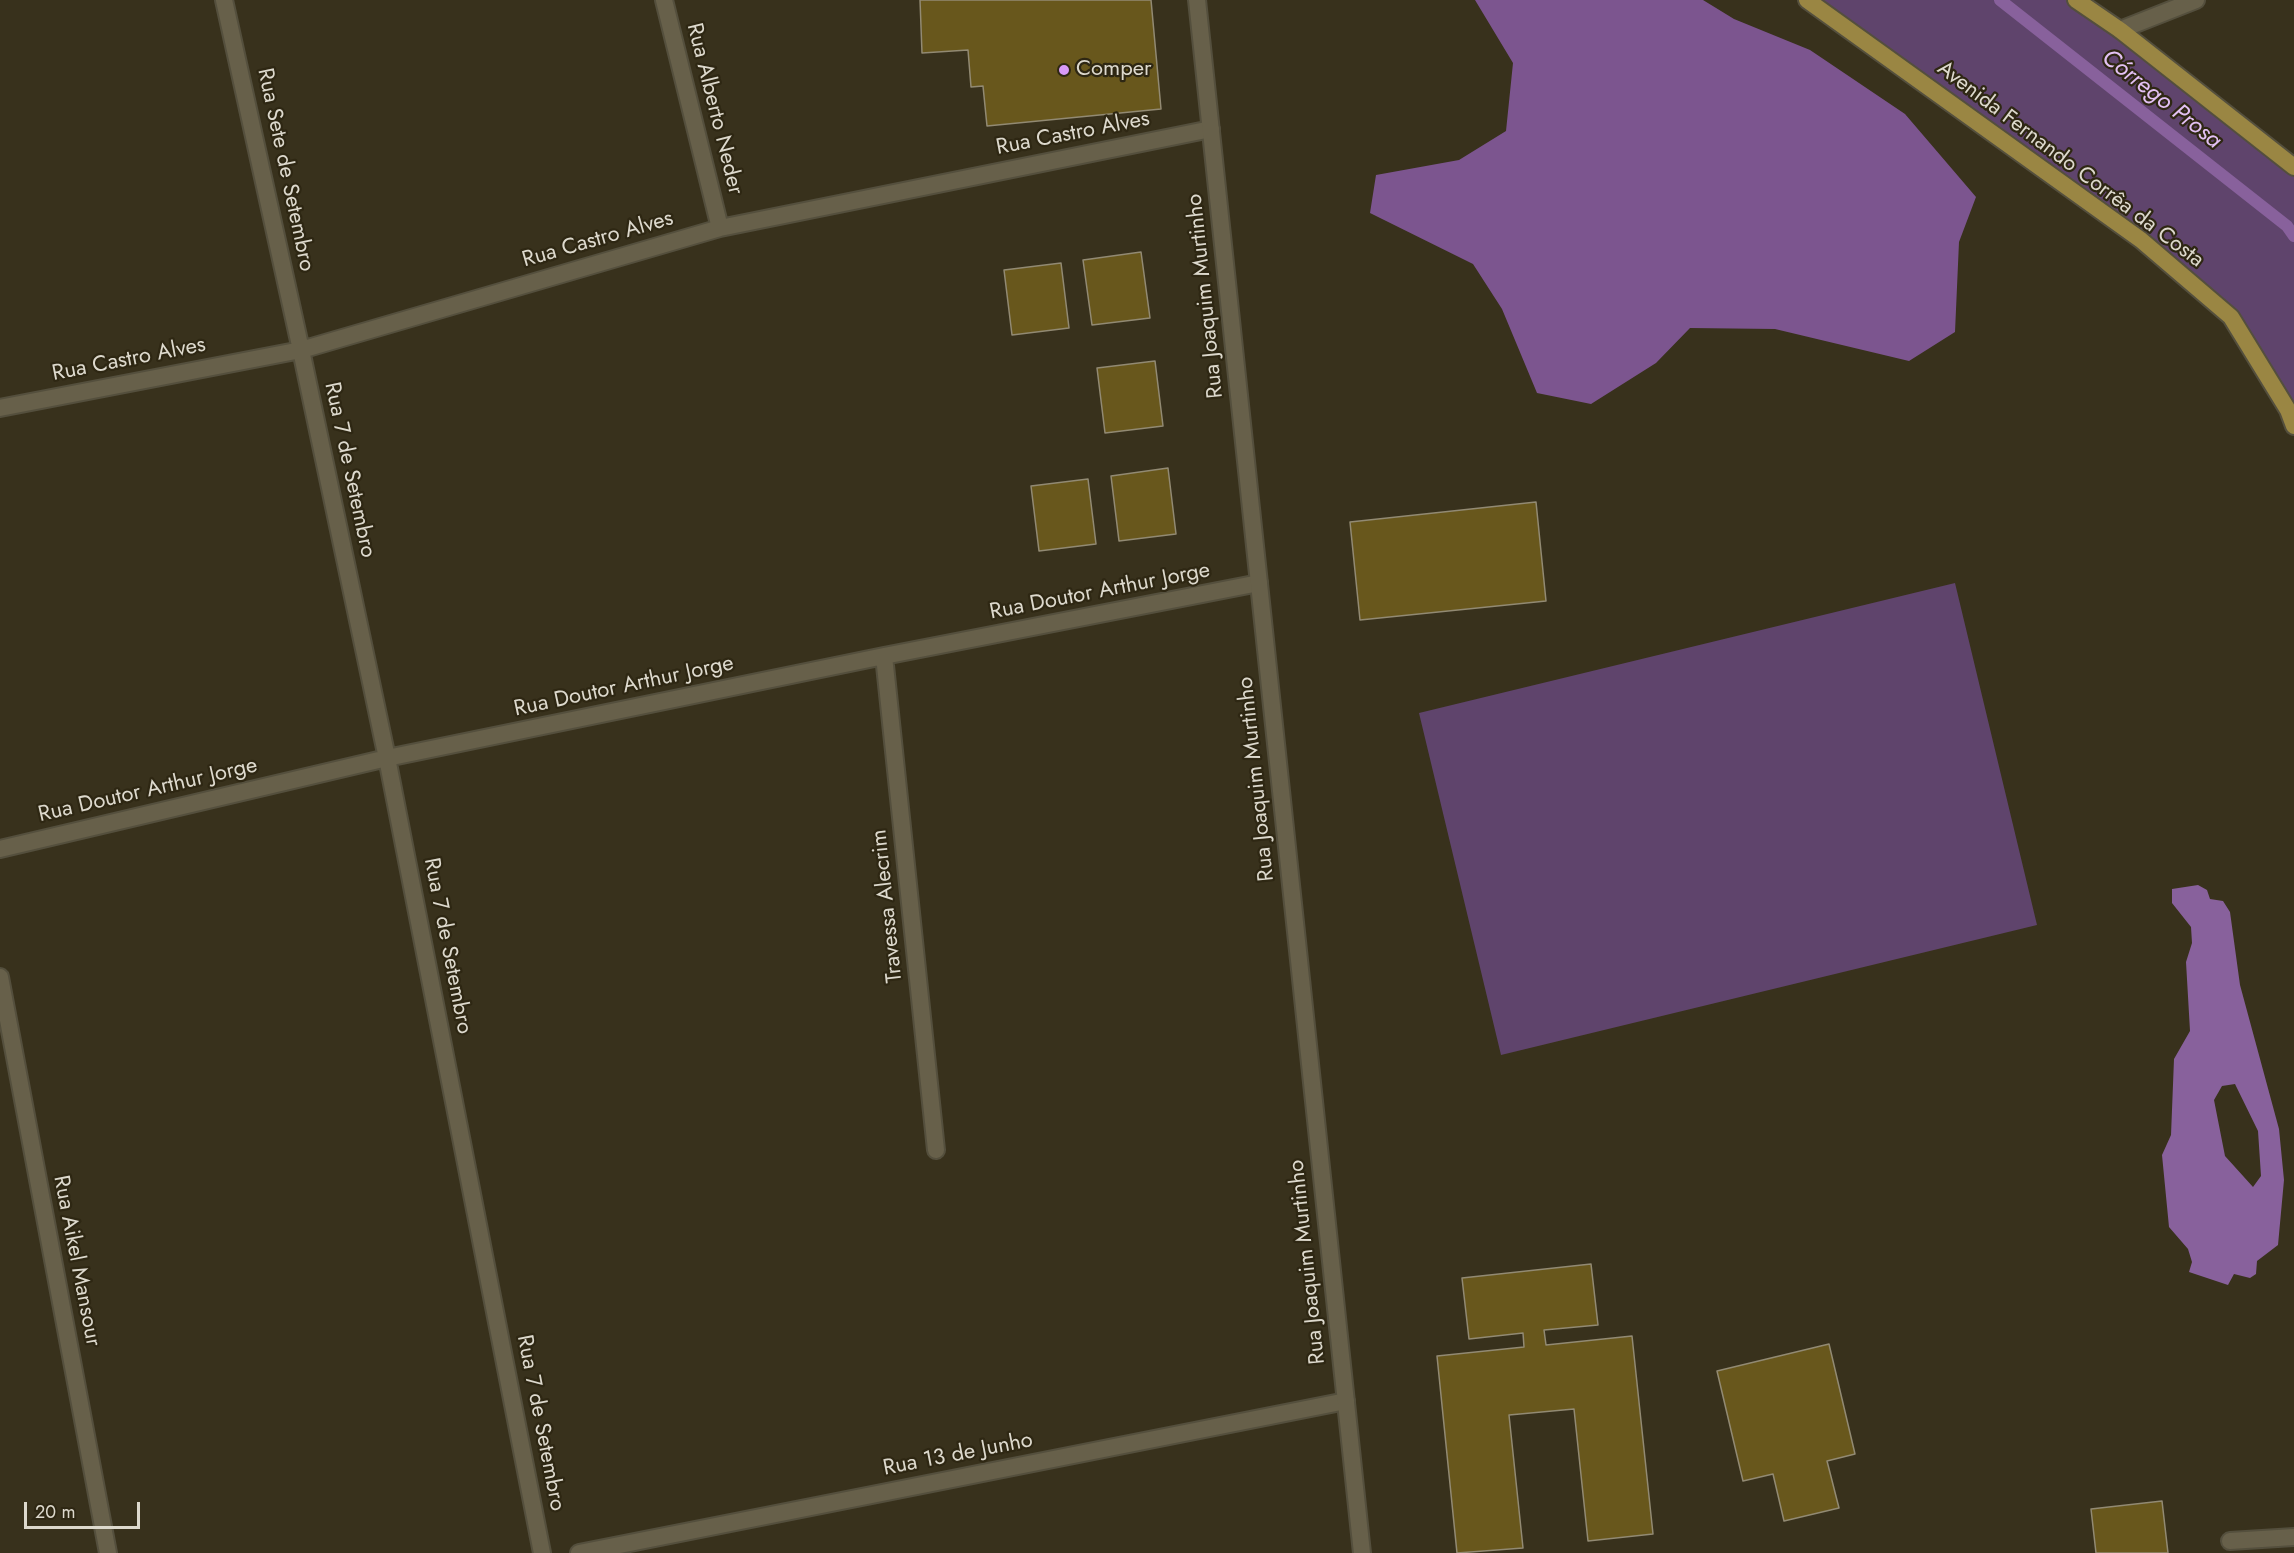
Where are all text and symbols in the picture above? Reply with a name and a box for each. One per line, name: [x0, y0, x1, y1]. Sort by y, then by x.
street label: Rua Alberto Neder: [680, 21, 748, 197]
water label: Córrego Prosa: [2095, 44, 2227, 156]
street label: Avenida Fernando Corrêa da Costa: [1931, 56, 2209, 274]
place label: Comper: [1076, 57, 1152, 83]
marker: Comper: [1057, 63, 1071, 77]
street label: Rua Sete de Setembro: [251, 66, 319, 274]
street label: Rua Castro Alves: [994, 106, 1152, 162]
street label: Rua Joaquim Murtinho: [1182, 192, 1230, 400]
street label: Rua Castro Alves: [519, 206, 677, 274]
street label: Rua Castro Alves: [50, 332, 208, 388]
street label: Rua 7 de Setembro: [318, 380, 380, 560]
street label: Rua Doutor Arthur Jorge: [988, 558, 1212, 626]
street label: Rua Doutor Arthur Jorge: [512, 651, 736, 723]
street label: Rua Joaquim Murtinho: [1233, 675, 1281, 883]
street label: Rua Doutor Arthur Jorge: [36, 753, 260, 829]
street label: Travessa Alecrim: [867, 828, 909, 984]
street label: Rua 7 de Setembro: [417, 856, 477, 1036]
street label: Rua Joaquim Murtinho: [1284, 1158, 1332, 1366]
street label: Rua Aikel Mansour: [46, 1173, 106, 1349]
street label: Rua 7 de Setembro: [510, 1333, 570, 1513]
street label: Rua 13 de Junho: [881, 1428, 1035, 1482]
scale bar: [27, 1490, 142, 1528]
text: 20 m: [35, 1499, 75, 1525]

